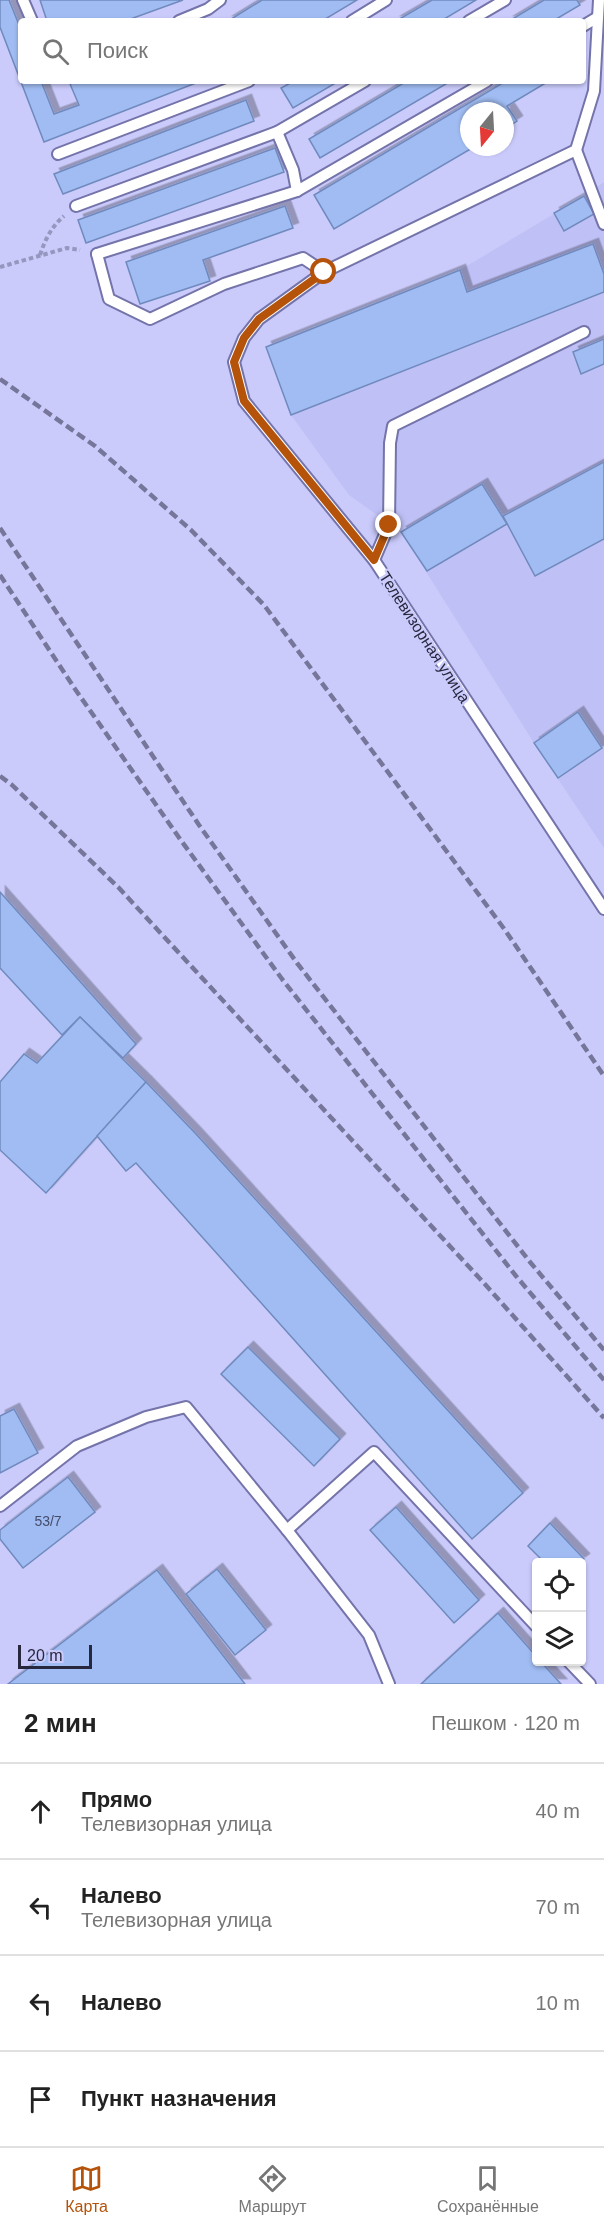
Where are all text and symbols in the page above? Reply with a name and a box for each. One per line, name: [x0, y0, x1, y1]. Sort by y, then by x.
search box: [18, 18, 586, 84]
icon: search: [39, 35, 72, 68]
text: Поиск: [87, 38, 148, 63]
north arrow: [460, 102, 514, 156]
route start: [310, 258, 336, 284]
route end: [375, 511, 401, 537]
street label: Телевизорная улица: [376, 569, 473, 706]
house number: 53/7: [34, 1513, 62, 1529]
map controls: [532, 1558, 586, 1666]
button: locate: [532, 1558, 586, 1612]
button: layers: [532, 1612, 586, 1666]
scale bar: [18, 1642, 92, 1670]
text: 20 m: [27, 1647, 63, 1664]
text: 2 мин: [24, 1708, 97, 1738]
text: Пешком · 120 m: [431, 1712, 580, 1734]
text: Прямо: [81, 1787, 152, 1812]
icon: ahead: [24, 1795, 57, 1828]
text: 40 m: [536, 1800, 580, 1822]
text: Телевизорная улица: [81, 1813, 272, 1835]
text: Налево: [81, 1883, 162, 1908]
icon: left: [24, 1891, 57, 1924]
text: 70 m: [536, 1896, 580, 1918]
text: Телевизорная улица: [81, 1909, 272, 1931]
icon: left: [24, 1987, 57, 2020]
text: Налево: [81, 1990, 162, 2015]
text: 10 m: [536, 1992, 580, 2014]
icon: arrive: [24, 2083, 57, 2116]
text: Пункт назначения: [81, 2086, 277, 2111]
tab: Карта: [65, 2162, 108, 2216]
tab: Маршрут: [238, 2162, 307, 2216]
tab: Сохранённые: [437, 2162, 539, 2216]

